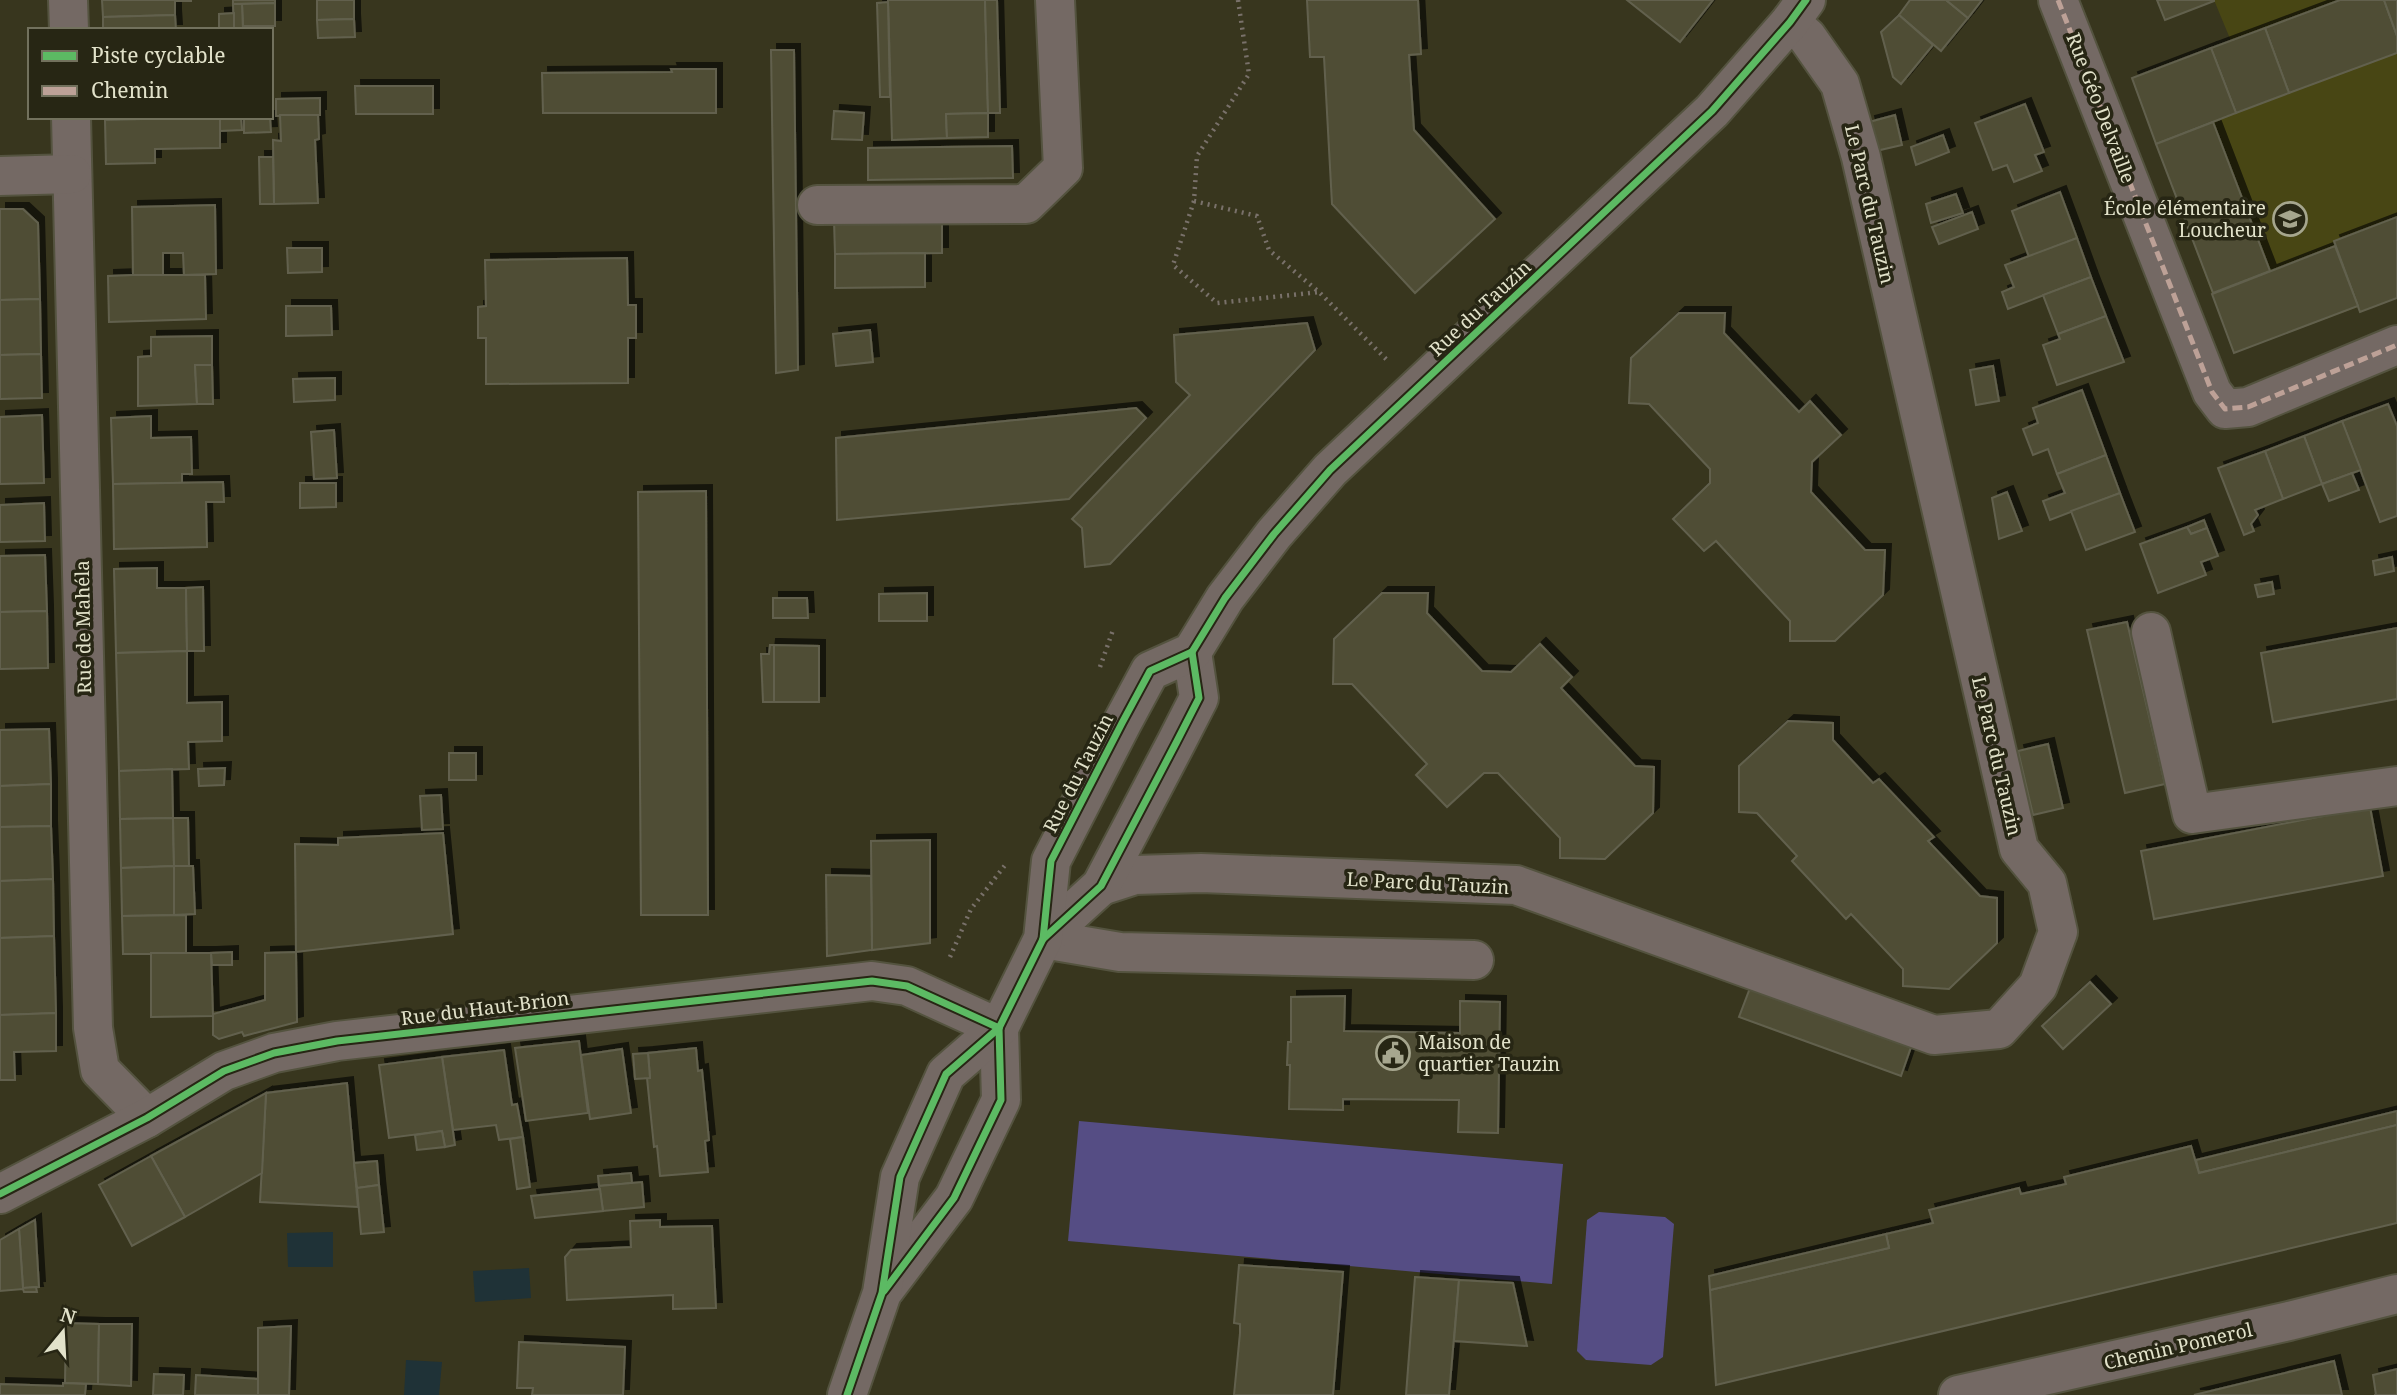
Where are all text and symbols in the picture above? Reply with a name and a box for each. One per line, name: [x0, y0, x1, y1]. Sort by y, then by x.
legend: [28, 28, 273, 119]
street label: Rue Géo Delvaille: [2060, 29, 2142, 187]
text: Piste cyclable: [91, 41, 225, 69]
text: Chemin: [91, 76, 169, 104]
street label: Le Parc du Tauzin: [1839, 122, 1901, 286]
place label: École élémentaire Loucheur: [2104, 195, 2266, 243]
school or university icon: École élémentaire Loucheur: [2271, 200, 2309, 238]
street label: Rue du Tauzin: [1424, 254, 1536, 362]
street label: Rue de Mahéla: [69, 560, 97, 694]
street label: Le Parc du Tauzin: [1966, 674, 2028, 838]
street label: Rue du Tauzin: [1037, 709, 1119, 837]
street label: Le Parc du Tauzin: [1346, 866, 1510, 900]
street label: Rue du Haut-Brion: [399, 985, 571, 1031]
place label: Maison de quartier Tauzin: [1418, 1029, 1560, 1077]
public building icon: Maison de quartier Tauzin: [1374, 1034, 1412, 1072]
north arrow: [28, 1297, 98, 1367]
text: N: [57, 1301, 79, 1331]
street label: Chemin Pomerol: [2101, 1316, 2255, 1376]

